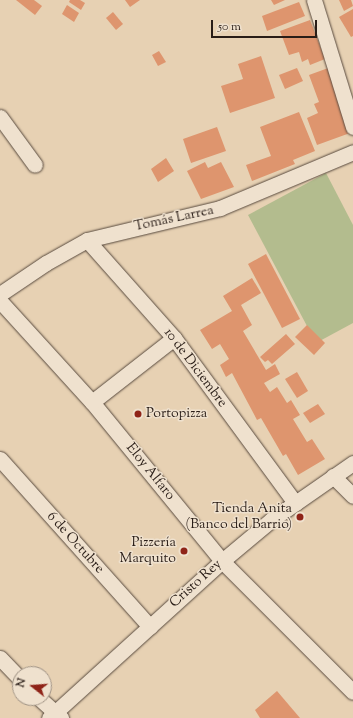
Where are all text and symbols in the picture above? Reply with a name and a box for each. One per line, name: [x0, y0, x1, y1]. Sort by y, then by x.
scale bar: [213, 12, 319, 38]
text: 50 m: [218, 18, 241, 36]
street label: Tomás Larrea: [133, 202, 215, 236]
street label: 10 de Diciembre: [160, 325, 230, 411]
place label: Portopizza: [146, 406, 207, 422]
marker: Portopizza: [133, 409, 143, 419]
street label: Eloy Alfaro: [122, 440, 178, 504]
place label: Tienda Anita (Banco del Barrio): [186, 501, 292, 534]
street label: 6 de Octubre: [43, 509, 107, 577]
marker: Tienda Anita (Banco del Barrio): [295, 512, 305, 522]
place label: Pizzería Marquito: [120, 535, 176, 568]
marker: Pizzería Marquito: [179, 546, 189, 556]
street label: Cristo Rey: [167, 556, 225, 612]
north arrow: [12, 666, 52, 706]
text: N: [13, 676, 30, 689]

